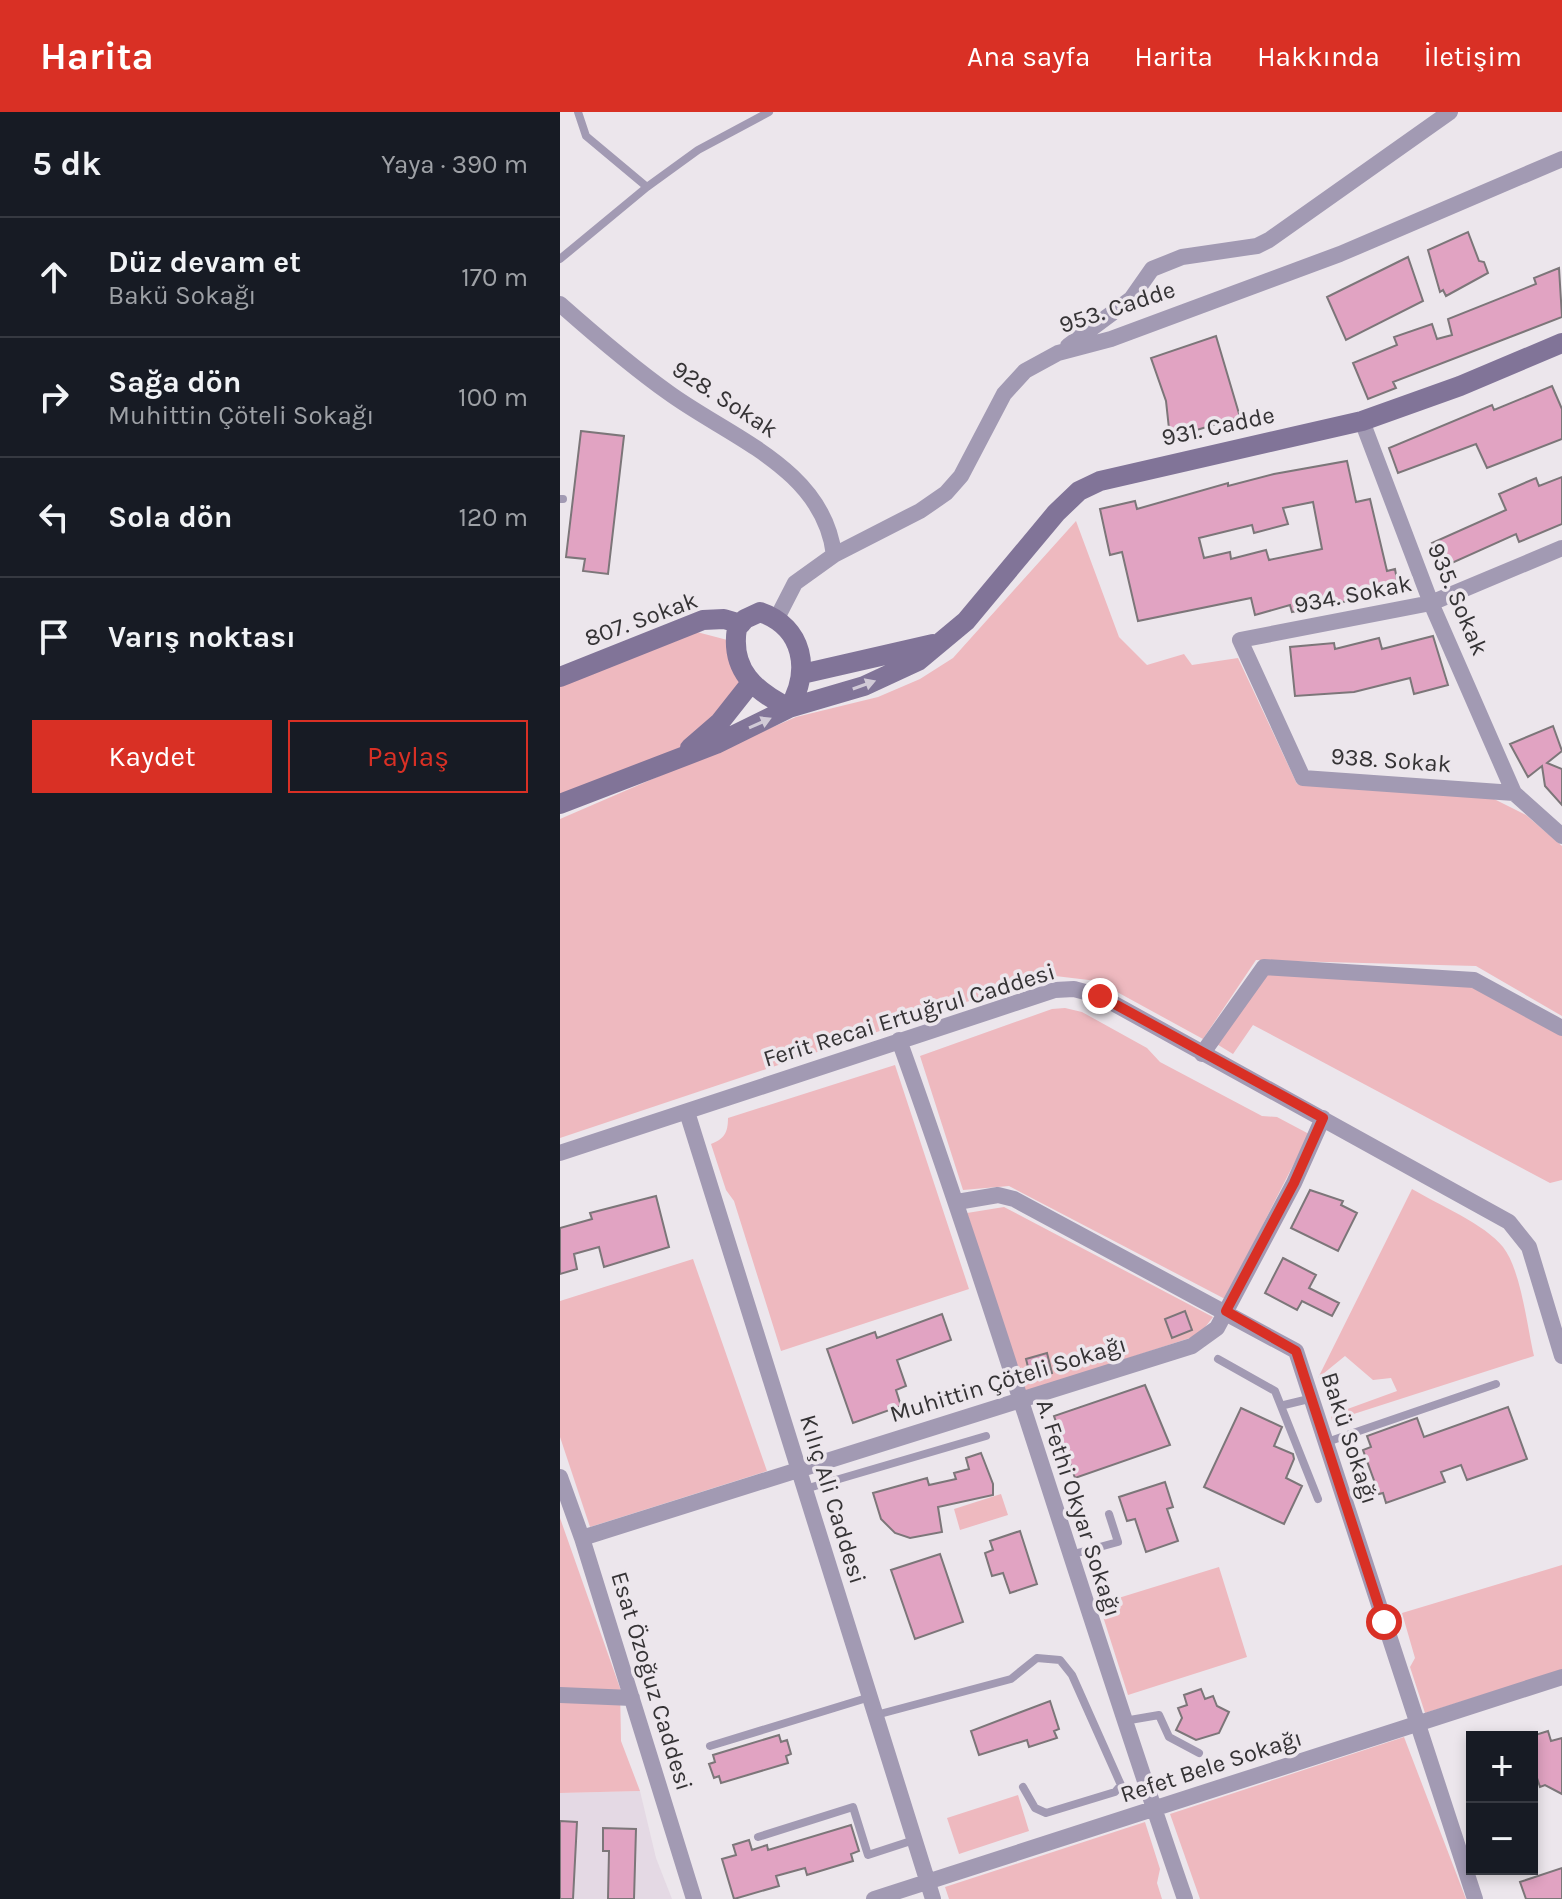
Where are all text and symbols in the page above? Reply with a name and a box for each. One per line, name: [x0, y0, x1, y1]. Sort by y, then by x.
text: Harita: [40, 34, 154, 79]
text: Ana sayfa: [967, 40, 1090, 73]
text: Harita: [1134, 40, 1213, 73]
text: Hakkında: [1257, 40, 1380, 73]
text: İletişim: [1424, 40, 1522, 73]
text: 5 dk: [32, 144, 101, 184]
text: Yaya · 390 m: [381, 149, 528, 180]
text: Düz devam et: [108, 244, 301, 280]
icon: ahead: [32, 255, 76, 299]
text: 170 m: [461, 262, 528, 293]
street label: 953. Cadde: [1055, 275, 1179, 339]
text: Bakü Sokağı: [108, 280, 256, 311]
street label: 928. Sokak: [667, 354, 783, 444]
text: Sağa dön: [108, 364, 241, 400]
icon: right: [32, 375, 76, 419]
text: 100 m: [458, 382, 528, 413]
text: Muhittin Çöteli Sokağı: [108, 400, 374, 431]
street label: 931. Cadde: [1159, 400, 1277, 452]
icon: left: [32, 495, 76, 539]
text: Sola dön: [108, 499, 232, 535]
text: 120 m: [458, 502, 528, 533]
street label: 935. Sokak: [1422, 539, 1494, 659]
street label: 934. Sokak: [1292, 569, 1414, 619]
street label: 807. Sokak: [581, 586, 701, 652]
icon: arrive: [32, 615, 76, 659]
text: Varış noktası: [108, 619, 296, 655]
one-way arrow: [852, 679, 876, 691]
one-way arrow: [748, 717, 771, 730]
button: Kaydet: [32, 720, 272, 793]
button: Paylaş: [288, 720, 528, 793]
street label: 938. Sokak: [1330, 742, 1452, 778]
street label: Ferit Recai Ertuğrul Caddesi: [760, 957, 1058, 1073]
route end: [1082, 978, 1118, 1014]
street label: Muhittin Çöteli Sokağı: [886, 1330, 1130, 1428]
street label: Bakü Sokağı: [1316, 1369, 1384, 1507]
street label: A. Fethi Okyar Sokağı: [1031, 1396, 1127, 1620]
street label: Kılıç Ali Caddesi: [794, 1411, 872, 1587]
street label: Esat Özoğuz Caddesi: [605, 1568, 699, 1794]
route start: [1366, 1604, 1402, 1640]
street label: Refet Bele Sokağı: [1117, 1723, 1305, 1809]
map controls: [1466, 1731, 1538, 1875]
button: +: [1466, 1731, 1538, 1803]
button: −: [1466, 1803, 1538, 1875]

